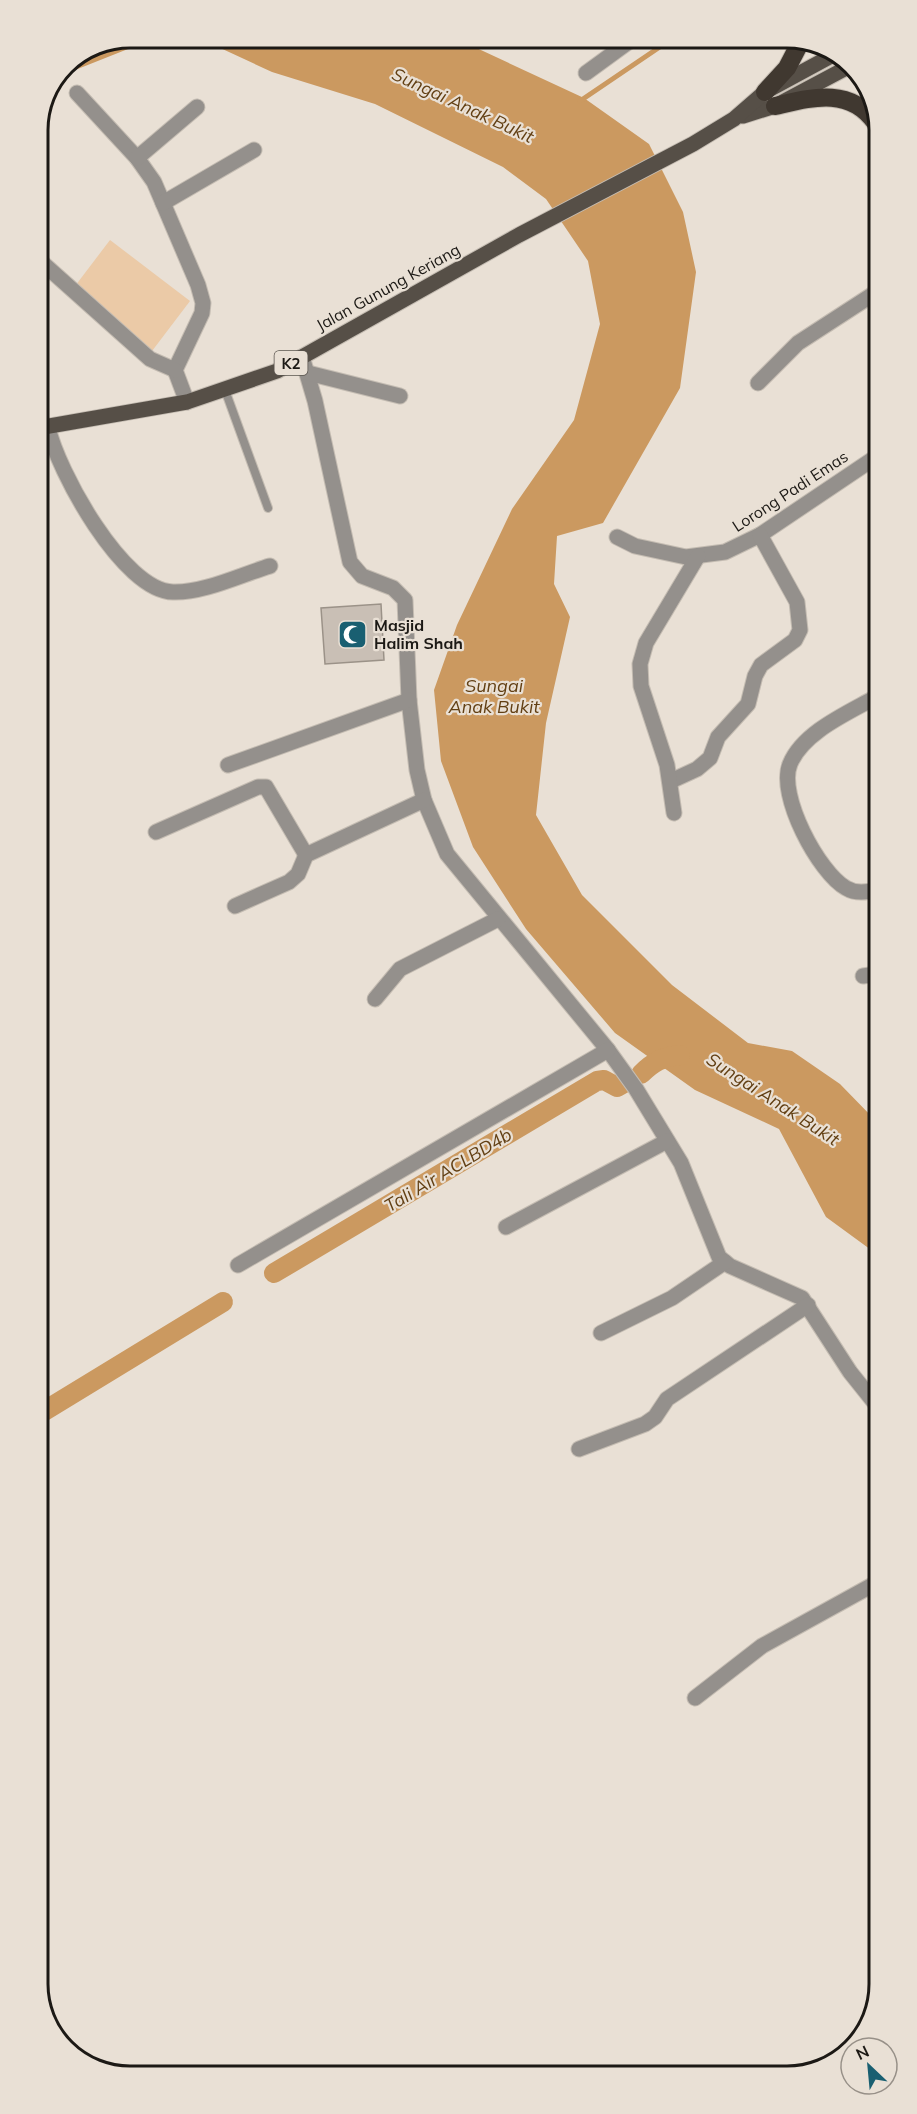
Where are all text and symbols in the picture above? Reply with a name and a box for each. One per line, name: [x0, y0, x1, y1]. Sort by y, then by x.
water label: Sungai Anak Bukit: [388, 62, 538, 148]
street label: Jalan Gunung Keriang: [313, 239, 463, 335]
road number: K2: [274, 351, 308, 375]
street label: Lorong Padi Emas: [728, 446, 852, 536]
place label: Masjid Halim Shah: [374, 615, 463, 653]
mosque icon: Masjid Halim Shah: [337, 618, 369, 650]
water label: Sungai Anak Bukit: [447, 674, 540, 718]
water label: Sungai Anak Bukit: [702, 1047, 844, 1151]
water label: Tali Air ACLBD4b: [380, 1123, 516, 1217]
north arrow: [839, 2036, 899, 2096]
text: N: [853, 2041, 872, 2064]

